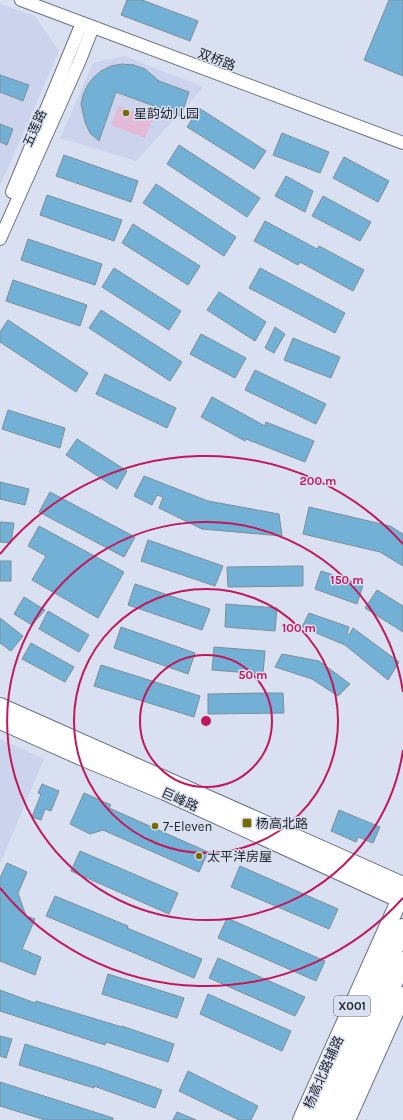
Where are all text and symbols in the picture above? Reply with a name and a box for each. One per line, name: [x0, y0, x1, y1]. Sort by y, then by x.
street label: 双桥路: [196, 45, 238, 73]
place label: 星韵幼儿园: [134, 106, 199, 121]
street label: 五莲路: [20, 107, 49, 149]
marker: 星韵幼儿园: [121, 108, 131, 118]
text: 200 m: [300, 474, 336, 488]
text: 150 m: [330, 573, 364, 587]
text: 100 m: [282, 621, 316, 635]
text: 50 m: [239, 668, 268, 682]
centre of rings: [199, 714, 213, 728]
street label: 巨峰路: [159, 785, 201, 814]
place label: 杨高北路: [256, 816, 308, 831]
marker: 杨高北路: [241, 817, 253, 829]
place label: 7-Eleven: [163, 819, 212, 834]
marker: 7-Eleven: [150, 821, 160, 831]
place label: 太平洋房屋: [207, 849, 272, 864]
marker: 太平洋房屋: [194, 851, 204, 861]
road number: X001: [334, 996, 370, 1016]
street label: 杨高北路辅路: [301, 1034, 346, 1111]

